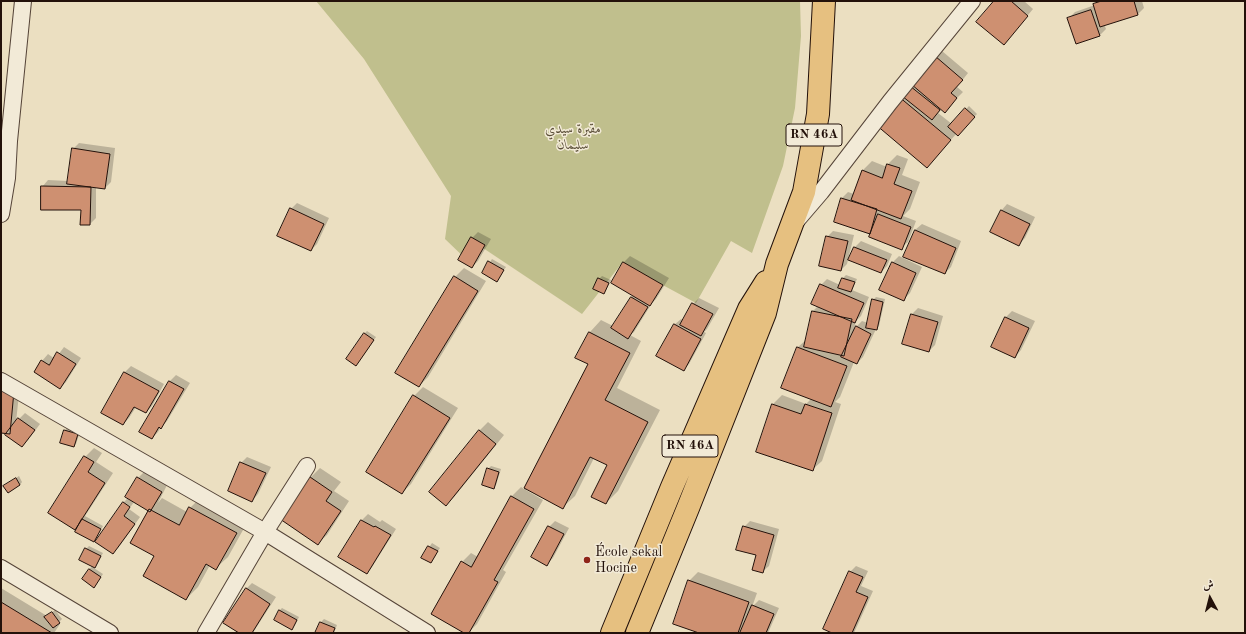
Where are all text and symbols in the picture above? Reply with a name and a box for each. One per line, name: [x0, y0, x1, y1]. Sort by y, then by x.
park label: مقبرة سيدي سليمان: [545, 121, 601, 154]
road number: RN 46A: [786, 124, 842, 146]
road number: RN 46A: [662, 435, 718, 457]
place label: École sekal Hocine: [595, 544, 662, 576]
marker: École sekal Hocine: [582, 555, 592, 565]
north arrow: [1190, 578, 1230, 618]
text: ش: [1202, 579, 1215, 592]

